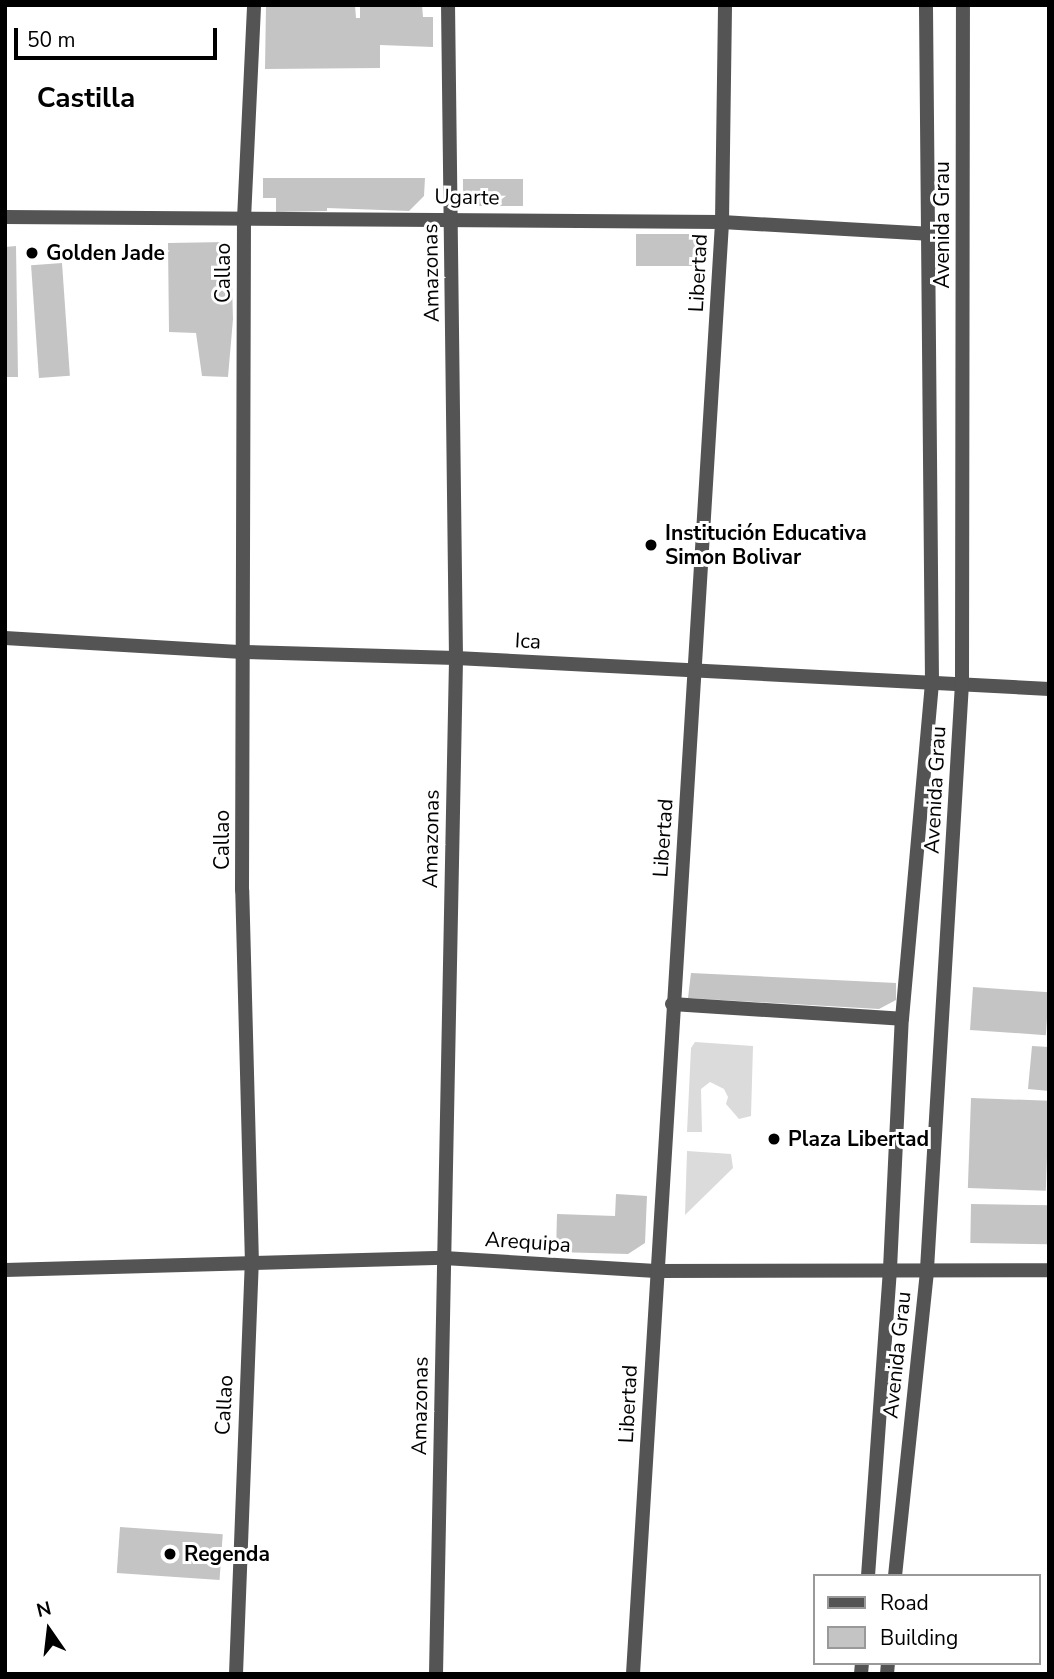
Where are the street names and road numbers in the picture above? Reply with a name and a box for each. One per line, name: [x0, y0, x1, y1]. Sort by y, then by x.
street label: Avenida Grau: [929, 161, 955, 289]
street label: Ugarte: [434, 184, 500, 210]
street label: Amazonas: [418, 223, 444, 323]
street label: Libertad: [683, 233, 713, 313]
street label: Callao: [210, 243, 236, 303]
street label: Ica: [514, 628, 542, 654]
street label: Avenida Grau: [919, 726, 951, 854]
street label: Amazonas: [418, 789, 444, 889]
street label: Libertad: [648, 798, 678, 878]
street label: Callao: [209, 810, 235, 870]
street label: Arequipa: [484, 1226, 572, 1258]
street label: Avenida Grau: [878, 1290, 916, 1420]
street label: Amazonas: [407, 1356, 433, 1456]
street label: Libertad: [613, 1364, 643, 1444]
street label: Callao: [210, 1374, 238, 1436]

